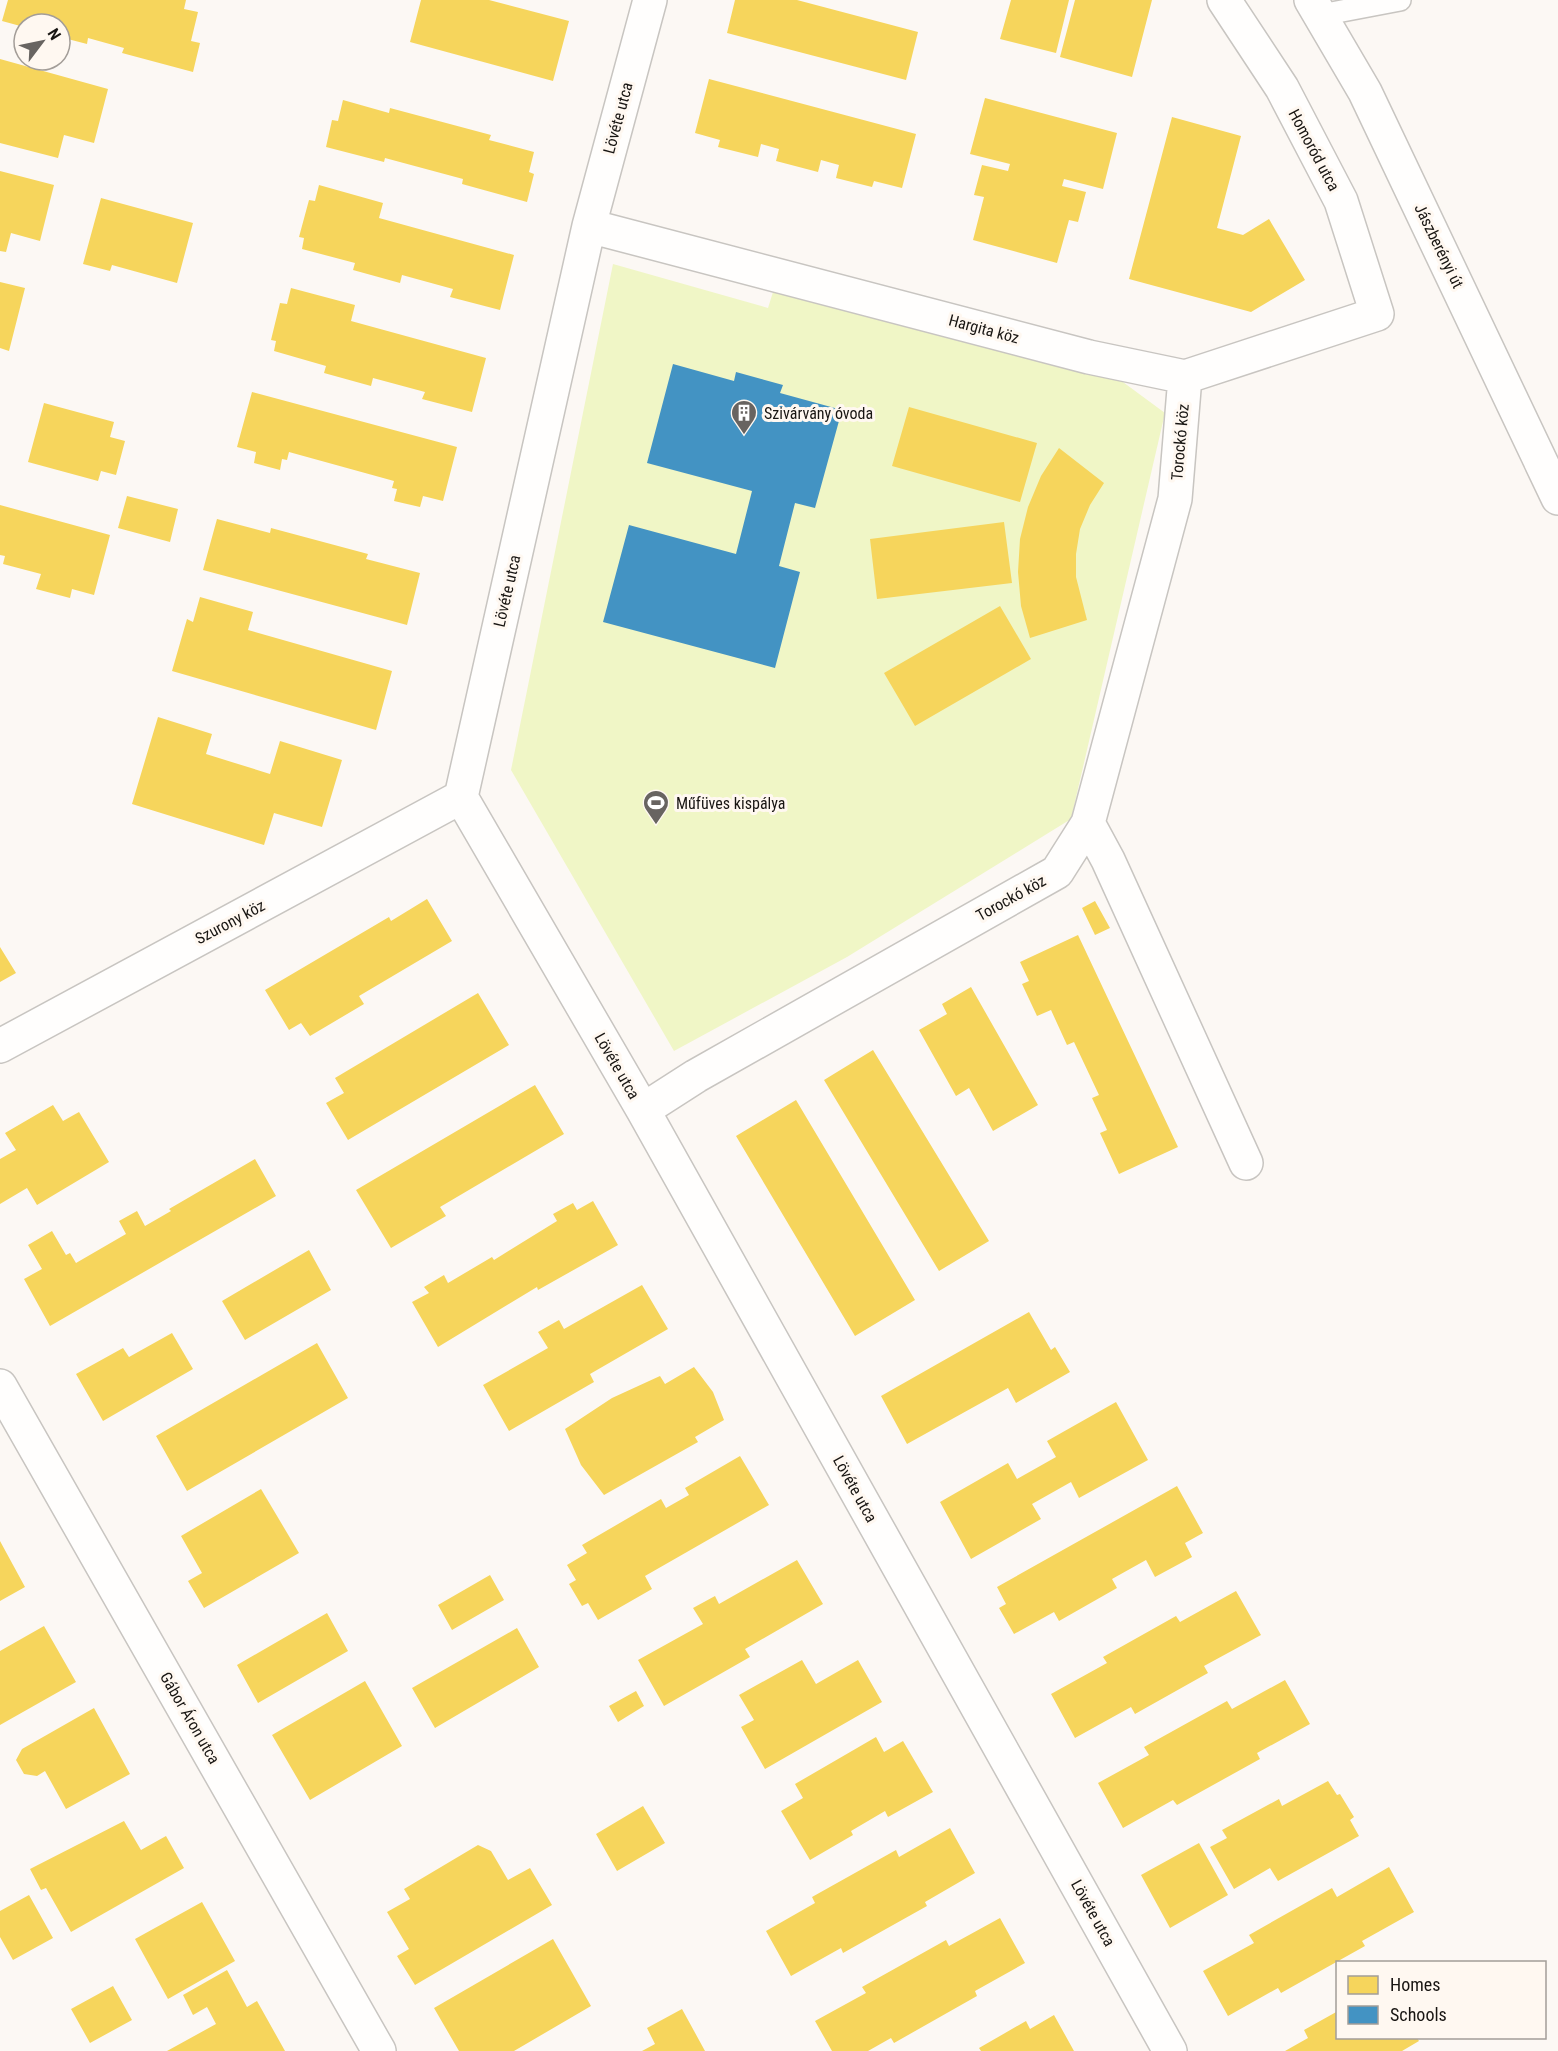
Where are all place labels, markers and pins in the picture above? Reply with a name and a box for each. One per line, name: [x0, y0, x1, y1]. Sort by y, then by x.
building icon: Szivárvány óvoda: [729, 398, 759, 436]
place label: Szivárvány óvoda: [764, 404, 873, 423]
sports icon: Műfüves kispálya: [641, 788, 671, 826]
place label: Műfüves kispálya: [676, 794, 785, 813]

